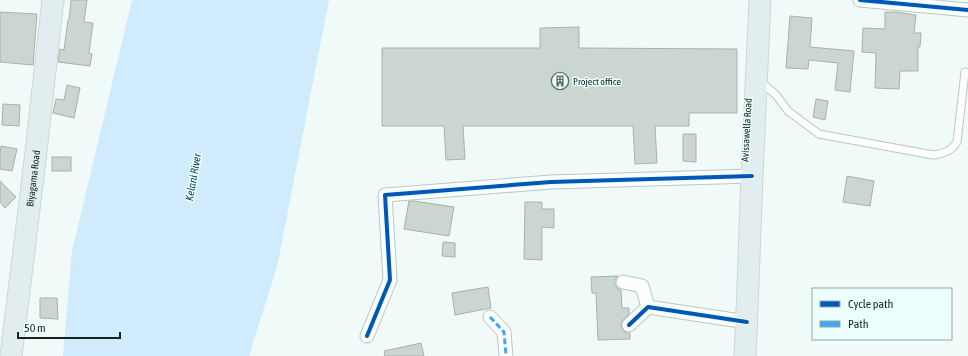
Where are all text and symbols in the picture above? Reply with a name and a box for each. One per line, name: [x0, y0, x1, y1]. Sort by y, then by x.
building icon: Project office: [550, 71, 570, 91]
place label: Project office: [573, 76, 621, 87]
street label: Avissawella Road: [739, 98, 754, 162]
street label: Biyagama Road: [24, 149, 42, 207]
water label: Kelani River: [183, 152, 203, 202]
legend: [812, 288, 952, 340]
text: Cycle path: [848, 297, 893, 311]
scale bar: [18, 314, 120, 340]
text: Path: [848, 317, 869, 331]
text: 50 m: [24, 321, 46, 335]

